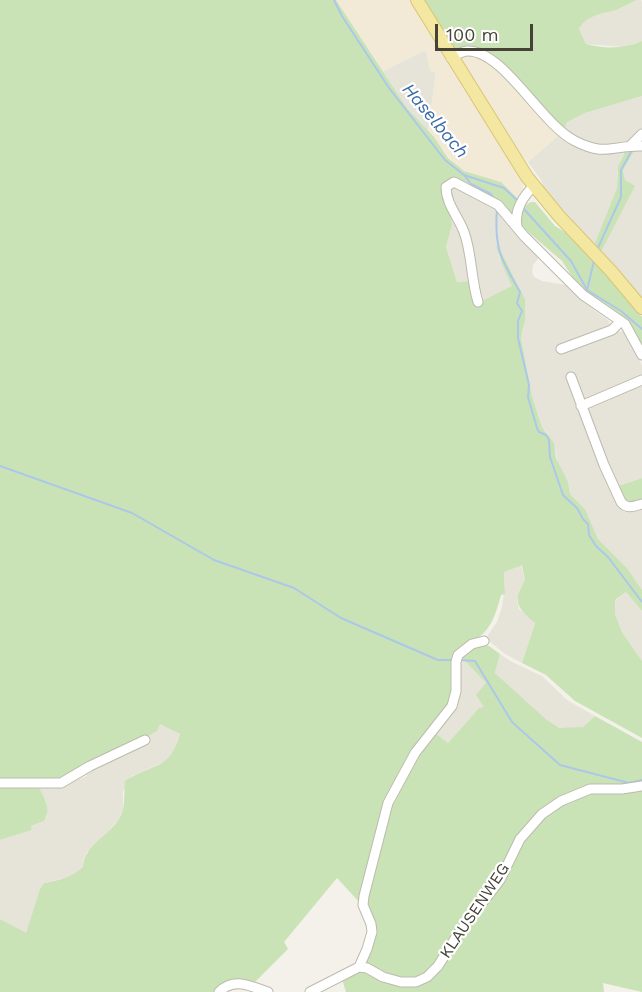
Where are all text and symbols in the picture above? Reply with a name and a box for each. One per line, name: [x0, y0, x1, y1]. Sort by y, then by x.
scale bar: [438, 12, 536, 50]
text: 100 m: [446, 24, 499, 45]
water label: Haselbach: [397, 79, 473, 163]
street label: KLAUSENWEG: [436, 860, 514, 962]

